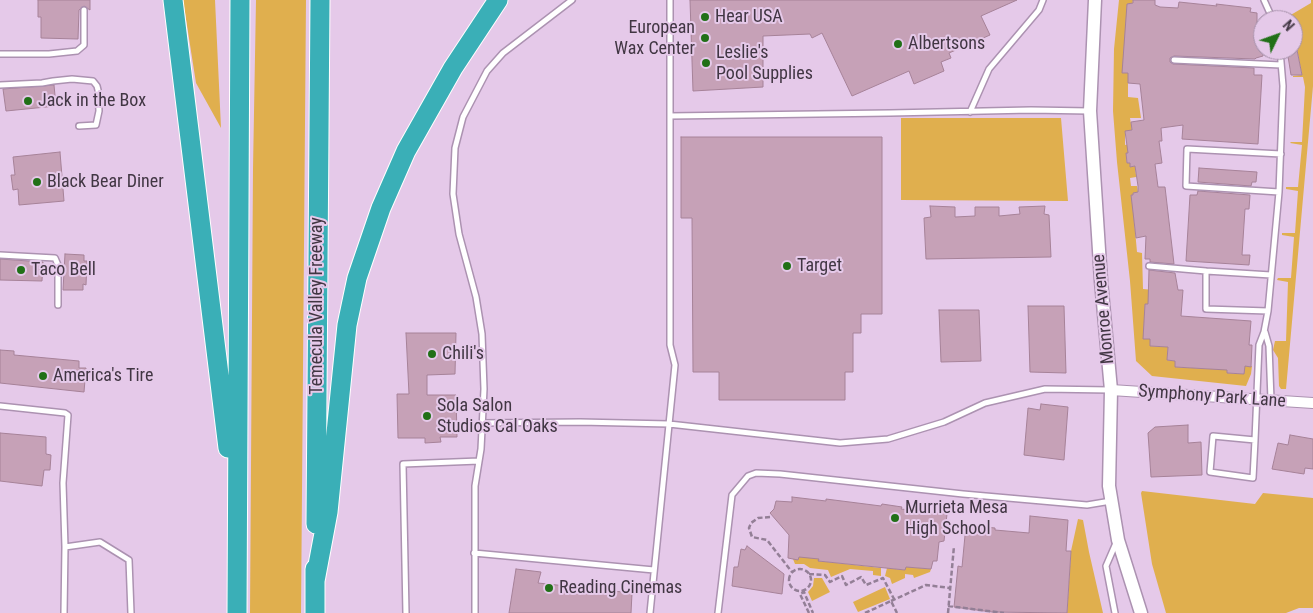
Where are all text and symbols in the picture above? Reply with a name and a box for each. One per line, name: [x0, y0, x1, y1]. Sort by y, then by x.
place label: Hear USA: [715, 6, 783, 28]
north arrow: [1253, 10, 1303, 60]
marker: Hear USA: [699, 11, 711, 23]
place label: European Wax Center: [614, 17, 695, 59]
text: N: [1280, 17, 1297, 34]
marker: European Wax Center: [699, 32, 711, 44]
place label: Albertsons: [908, 33, 985, 55]
marker: Albertsons: [892, 38, 904, 50]
place label: Leslie's Pool Supplies: [716, 42, 813, 84]
marker: Leslie's Pool Supplies: [700, 57, 712, 69]
place label: Jack in the Box: [38, 90, 146, 112]
marker: Jack in the Box: [22, 95, 34, 107]
place label: Black Bear Diner: [47, 171, 164, 193]
marker: Black Bear Diner: [31, 176, 43, 188]
street label: Temecula Valley Freeway: [306, 217, 328, 395]
street label: Monroe Avenue: [1088, 253, 1120, 365]
place label: Target: [797, 255, 842, 277]
place label: Taco Bell: [31, 259, 96, 281]
marker: Target: [781, 260, 793, 272]
marker: Taco Bell: [15, 264, 27, 276]
place label: Chili's: [442, 343, 484, 365]
marker: Chili's: [426, 348, 438, 360]
place label: America's Tire: [53, 365, 153, 387]
marker: America's Tire: [37, 370, 49, 382]
street label: Symphony Park Lane: [1137, 381, 1287, 413]
place label: Sola Salon Studios Cal Oaks: [437, 395, 558, 438]
marker: Sola Salon Studios Cal Oaks: [421, 410, 433, 422]
place label: Murrieta Mesa High School: [905, 497, 1008, 540]
marker: Murrieta Mesa High School: [889, 512, 901, 524]
place label: Reading Cinemas: [559, 577, 682, 599]
marker: Reading Cinemas: [543, 582, 555, 594]

